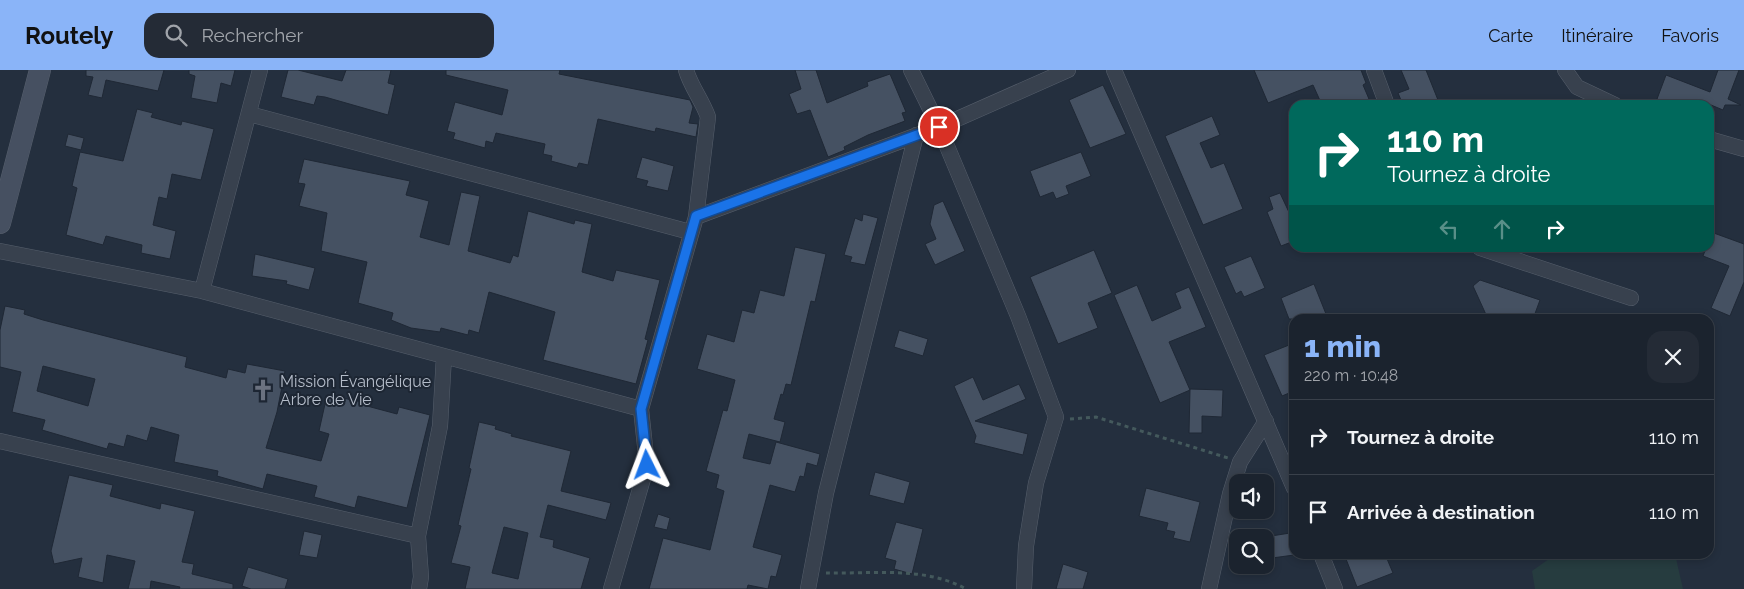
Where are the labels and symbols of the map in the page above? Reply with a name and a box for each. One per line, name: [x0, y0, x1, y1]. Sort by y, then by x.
pin: [918, 106, 960, 148]
place label: Mission Évangélique Arbre de Vie: [280, 371, 431, 409]
church icon: Mission Évangélique Arbre de Vie: [250, 377, 276, 403]
position arrow: [620, 438, 672, 490]

